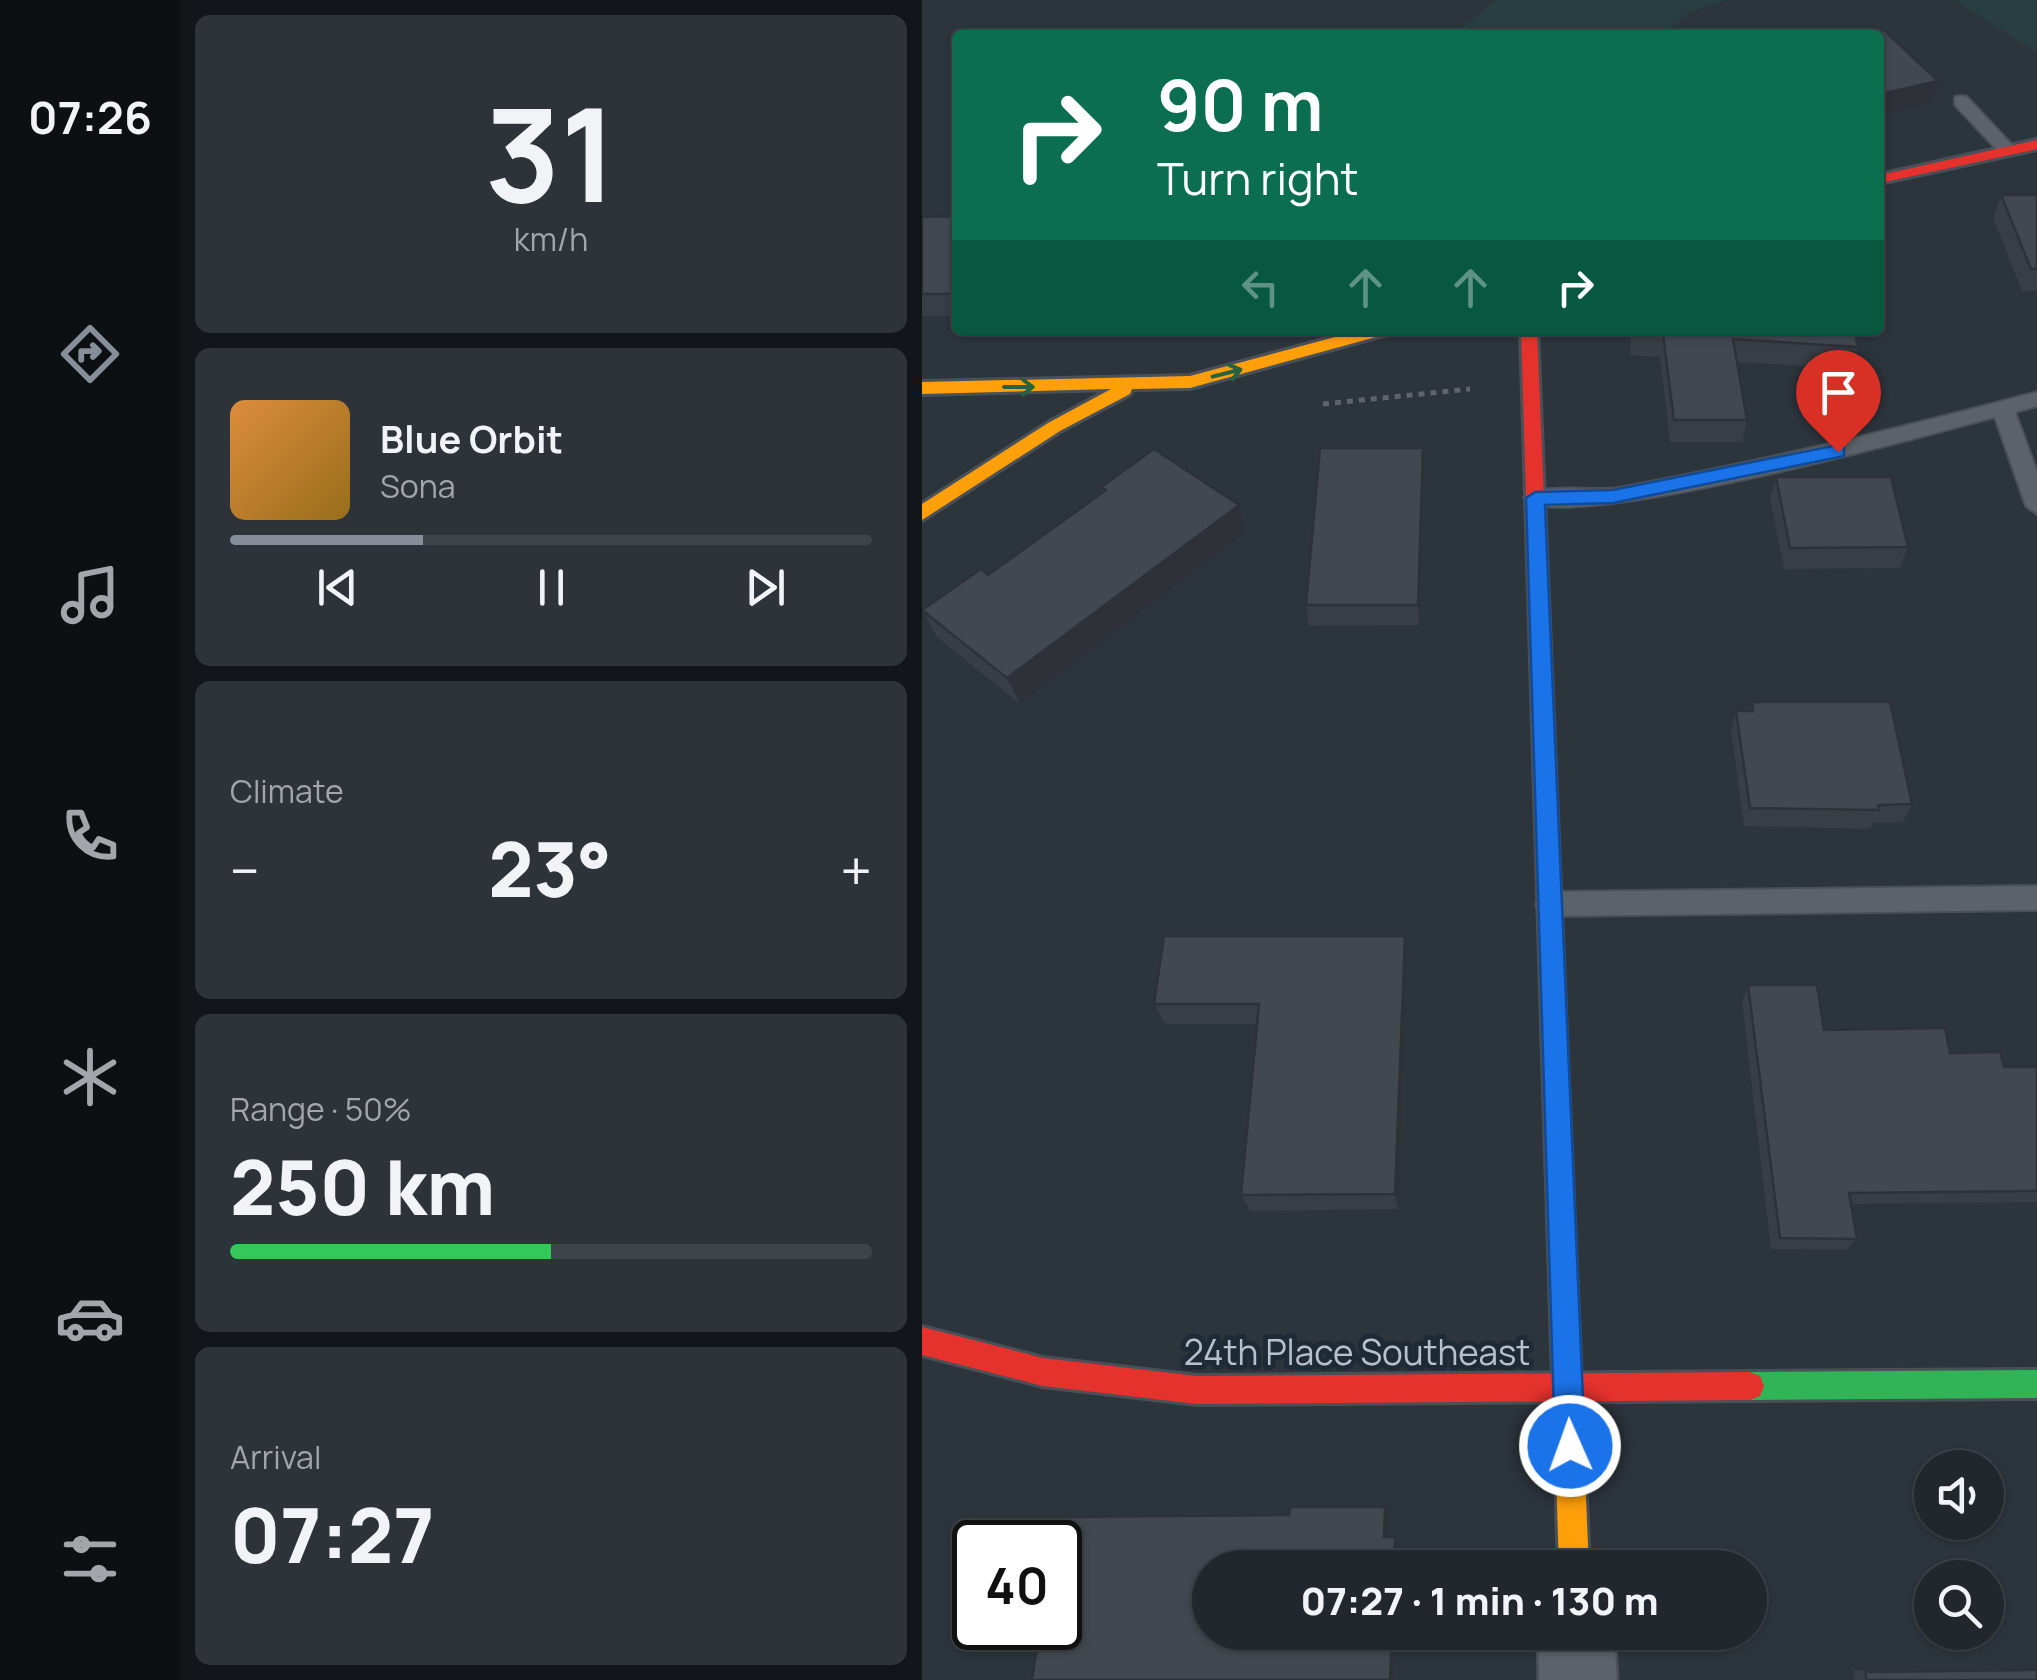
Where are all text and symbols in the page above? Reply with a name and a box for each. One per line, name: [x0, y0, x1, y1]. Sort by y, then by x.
text: 90 m: [1157, 56, 1324, 152]
text: 31: [485, 63, 617, 241]
icon: right: [992, 70, 1122, 200]
text: 07:26: [28, 86, 152, 148]
text: Turn right: [1157, 147, 1358, 209]
text: km/h: [514, 217, 588, 261]
icon: left: [1233, 260, 1288, 315]
icon: ahead: [1338, 260, 1393, 315]
icon: ahead: [1443, 260, 1498, 315]
icon: right: [1548, 260, 1603, 315]
icon: directions: [55, 319, 125, 389]
pin: [1796, 350, 1881, 453]
one-way arrow: [1211, 362, 1242, 381]
icon: arrive: [1811, 365, 1866, 420]
one-way arrow: [1003, 378, 1035, 397]
text: Blue Orbit: [380, 412, 563, 464]
text: Sona: [380, 464, 455, 508]
icon: music: [55, 560, 125, 630]
icon: previous: [310, 560, 365, 615]
icon: pause: [524, 560, 579, 615]
icon: next: [738, 560, 793, 615]
text: Climate: [230, 769, 344, 813]
icon: phone: [55, 801, 125, 871]
text: 23°: [488, 817, 612, 920]
text: −: [230, 832, 260, 908]
text: +: [840, 832, 872, 908]
icon: climate: [55, 1042, 125, 1112]
text: Range · 50%: [230, 1087, 412, 1131]
text: 250 km: [230, 1135, 495, 1238]
icon: car: [55, 1283, 125, 1353]
street label: 24th Place Southeast: [1184, 1328, 1530, 1376]
position arrow: [1518, 1394, 1622, 1498]
text: Arrival: [230, 1435, 321, 1479]
map controls: [1914, 1450, 2004, 1650]
button: sound: [1914, 1450, 2004, 1540]
text: 07:27: [230, 1483, 434, 1586]
speed limit sign: 40: [952, 1520, 1082, 1650]
icon: filters: [55, 1524, 125, 1594]
button: search: [1914, 1560, 2004, 1650]
text: 07:27 · 1 min · 130 m: [1301, 1574, 1658, 1626]

